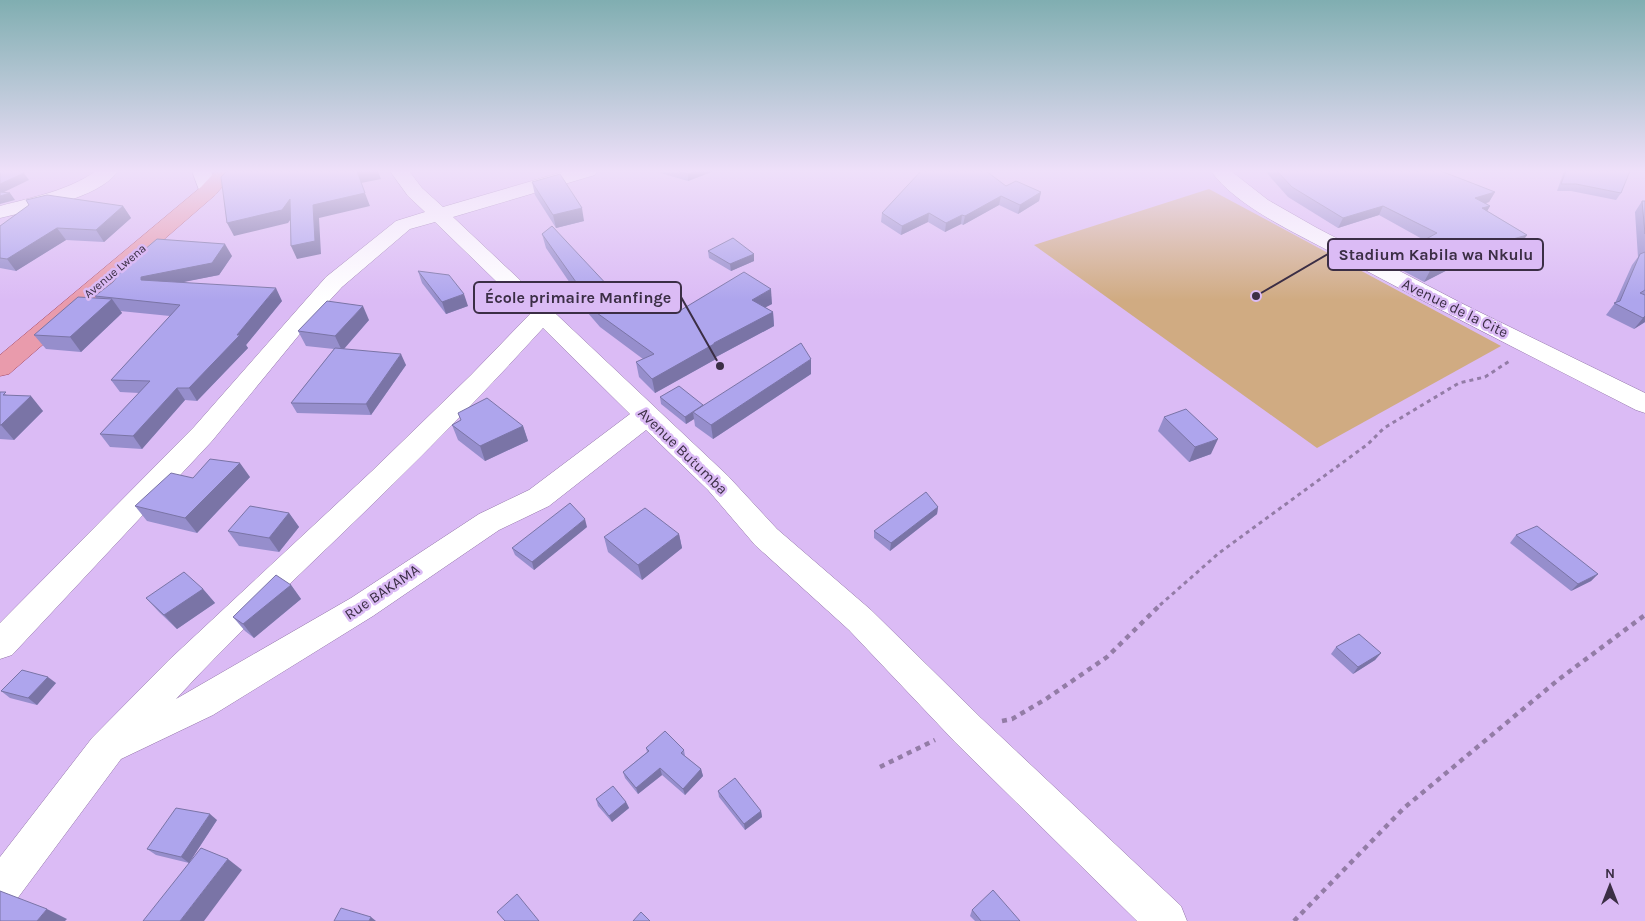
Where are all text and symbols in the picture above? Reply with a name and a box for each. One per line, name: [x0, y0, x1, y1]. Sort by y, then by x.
callout: Stadium Kabila wa Nkulu: [1328, 239, 1543, 270]
street label: Avenue Lwena: [81, 241, 149, 301]
text: Stadium Kabila wa Nkulu: [1339, 245, 1533, 264]
street label: Avenue de la Cite: [1399, 274, 1511, 342]
callout: École primaire Manfinge: [474, 282, 681, 313]
text: École primaire Manfinge: [485, 288, 671, 307]
street label: Avenue Butumba: [635, 404, 731, 498]
street label: Rue BAKAMA: [341, 560, 423, 624]
north arrow: [1585, 861, 1635, 911]
text: N: [1605, 865, 1615, 882]

